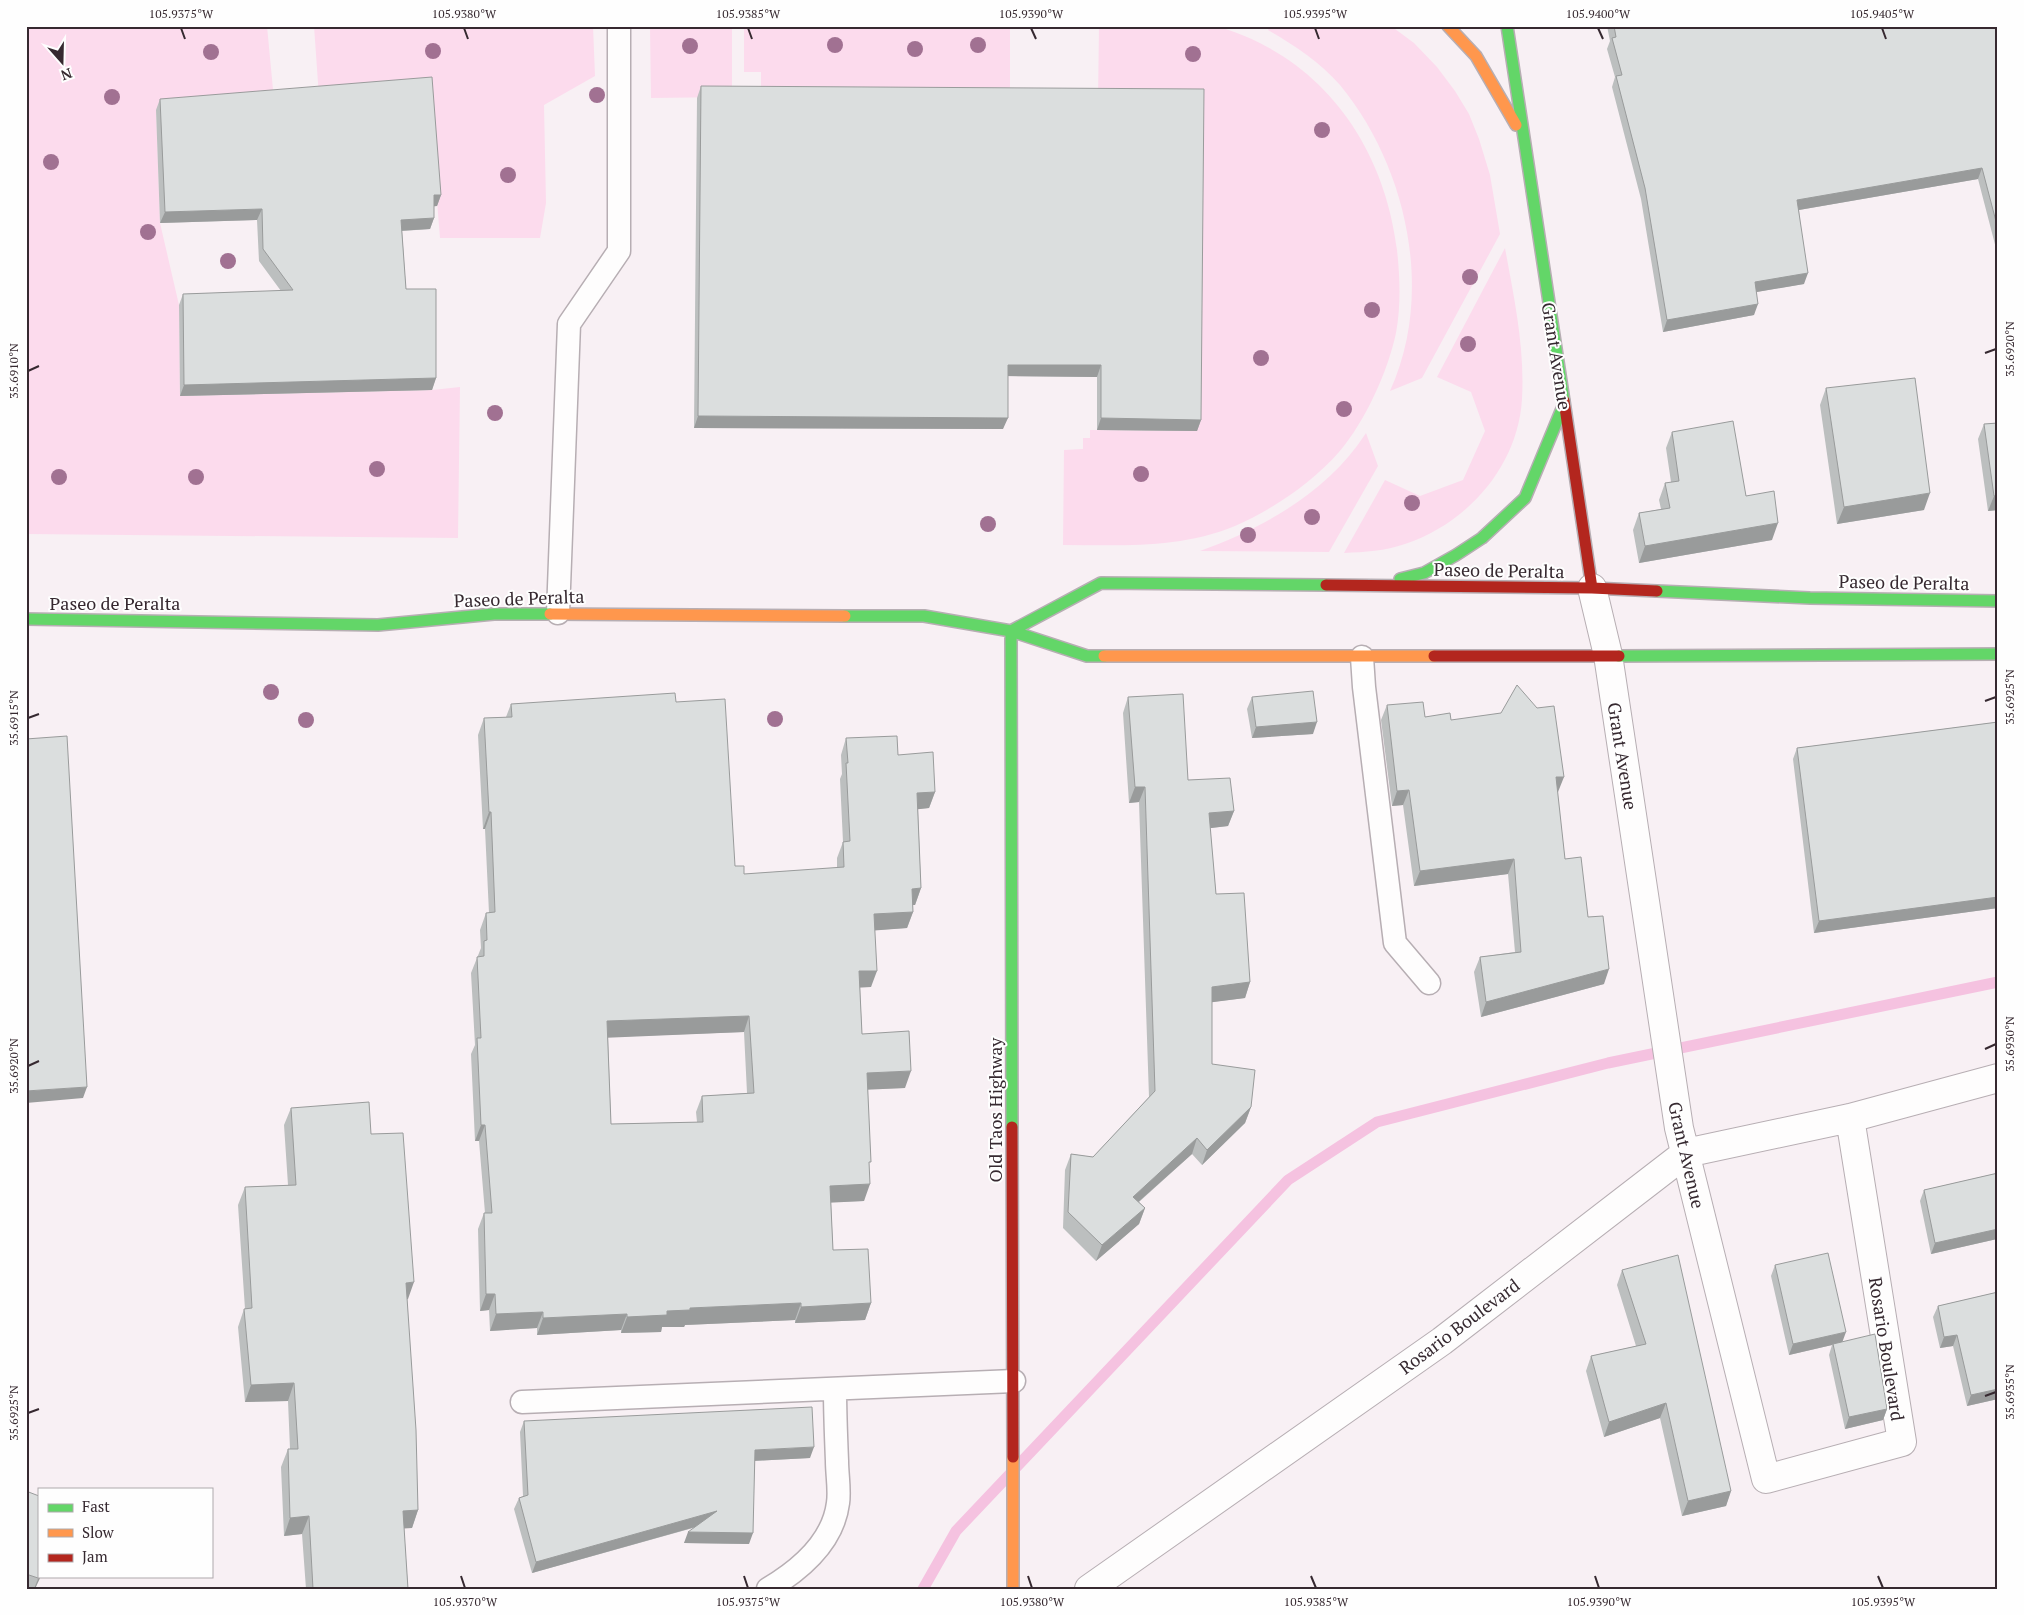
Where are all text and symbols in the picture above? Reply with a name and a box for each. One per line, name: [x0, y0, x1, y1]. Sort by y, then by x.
text: 105.9375°W: [149, 6, 214, 21]
text: 105.9380°W: [432, 6, 497, 21]
text: 105.9385°W: [716, 6, 781, 21]
text: 105.9390°W: [999, 6, 1064, 21]
text: 105.9395°W: [1283, 6, 1348, 21]
text: 105.9400°W: [1566, 6, 1631, 21]
text: 105.9405°W: [1850, 6, 1915, 21]
north arrow: [38, 38, 88, 88]
text: N: [58, 64, 75, 86]
street label: Grant Avenue: [1537, 300, 1577, 412]
text: 35.6920°N: [2002, 321, 2017, 377]
text: 35.6910°N: [6, 343, 21, 399]
street label: Paseo de Peralta: [1433, 557, 1565, 583]
street label: Paseo de Peralta: [1838, 569, 1970, 595]
street label: Paseo de Peralta: [453, 584, 585, 612]
street label: Paseo de Peralta: [50, 591, 180, 615]
text: 35.6925°N: [2002, 669, 2017, 725]
text: 35.6915°N: [6, 690, 21, 746]
street label: Grant Avenue: [1603, 700, 1643, 812]
text: 35.6930°N: [2002, 1016, 2017, 1072]
street label: Old Taos Highway: [983, 1037, 1007, 1182]
text: 35.6920°N: [6, 1038, 21, 1094]
street label: Grant Avenue: [1663, 1099, 1711, 1211]
street label: Rosario Boulevard: [1394, 1273, 1524, 1379]
street label: Rosario Boulevard: [1864, 1275, 1910, 1423]
text: 35.6935°N: [2002, 1364, 2017, 1420]
text: 35.6925°N: [6, 1385, 21, 1441]
legend: [38, 1488, 212, 1578]
text: Fast: [82, 1496, 110, 1516]
text: Slow: [82, 1522, 115, 1542]
text: Jam: [82, 1546, 108, 1566]
text: 105.9370°W: [433, 1594, 498, 1609]
text: 105.9375°W: [716, 1594, 781, 1609]
text: 105.9380°W: [1000, 1594, 1065, 1609]
text: 105.9385°W: [1284, 1594, 1349, 1609]
text: 105.9390°W: [1567, 1594, 1632, 1609]
text: 105.9395°W: [1851, 1594, 1916, 1609]

